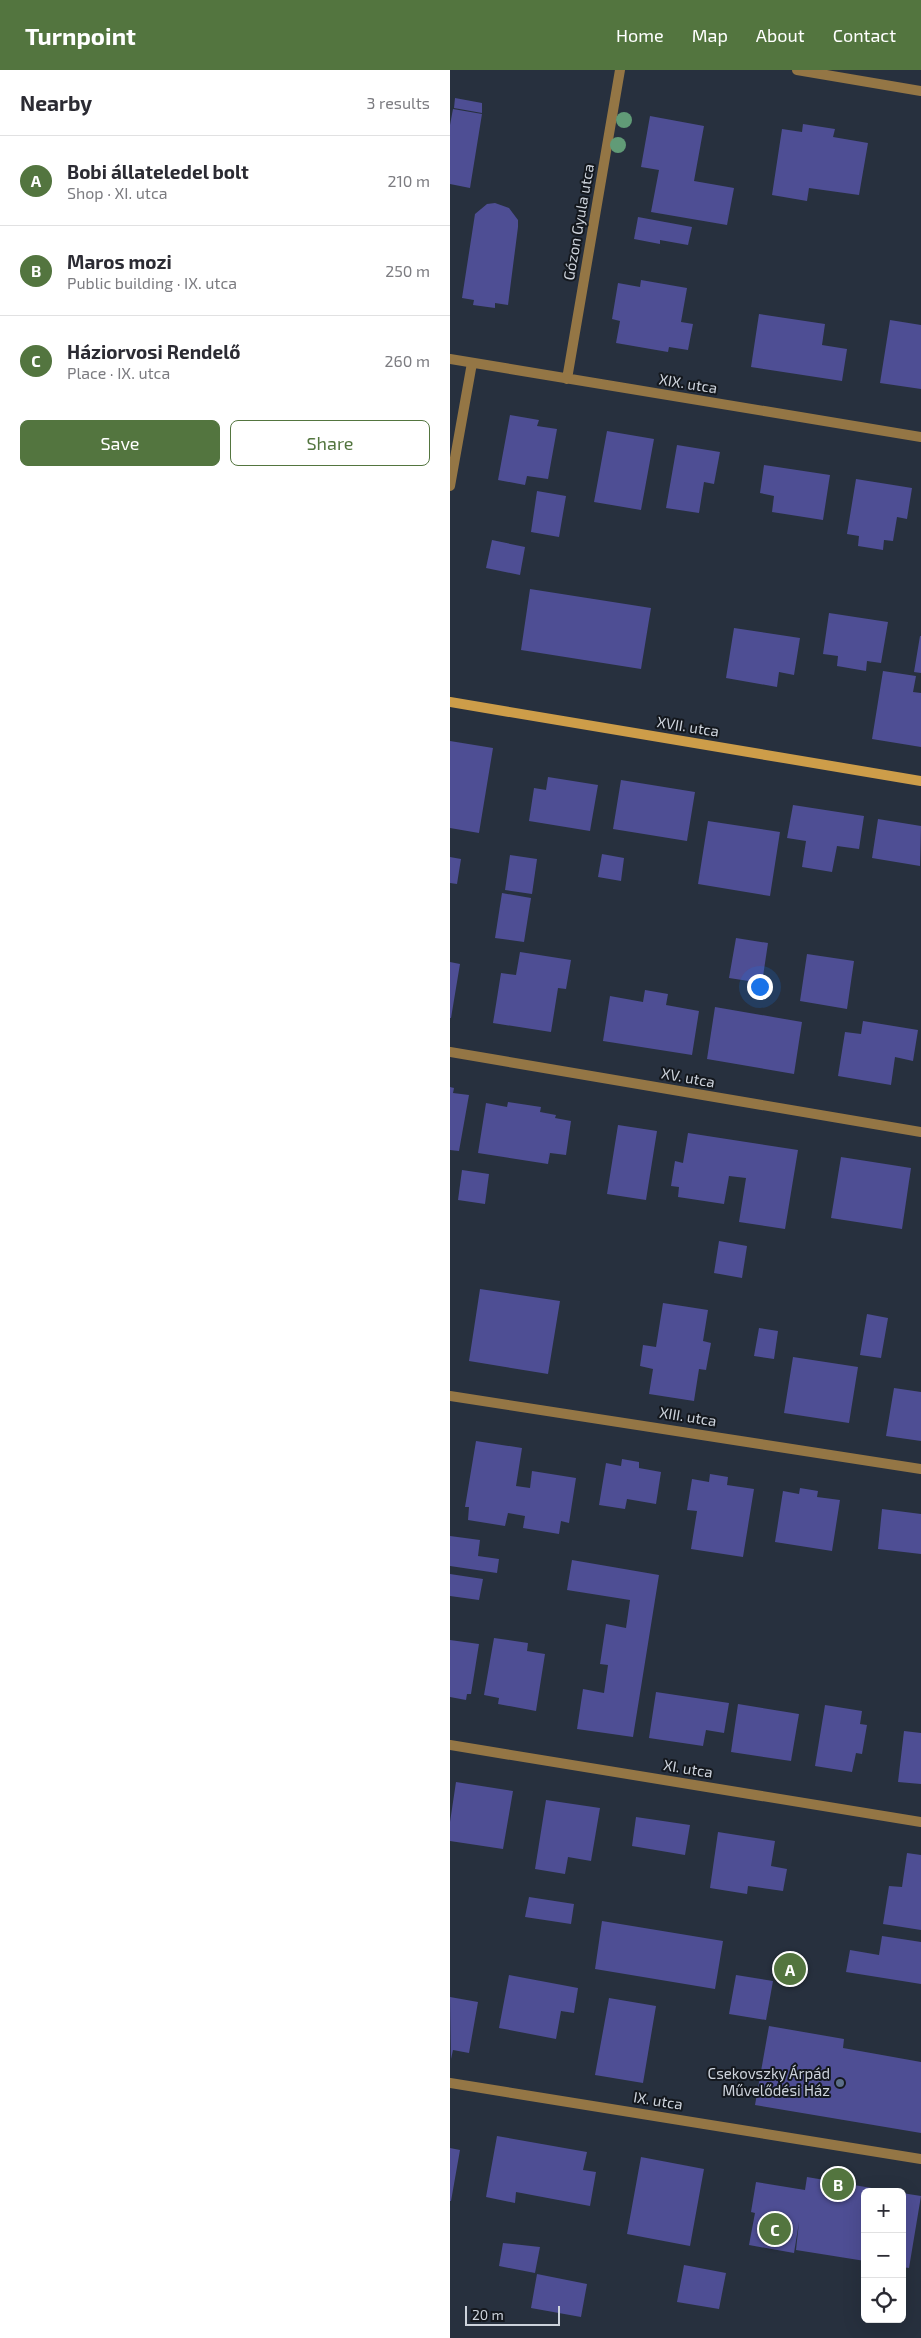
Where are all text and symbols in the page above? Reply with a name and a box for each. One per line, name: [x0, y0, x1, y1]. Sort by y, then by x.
text: Turnpoint: [25, 21, 136, 50]
text: Home: [616, 24, 664, 46]
text: Map: [692, 24, 728, 46]
text: About: [756, 24, 805, 46]
text: Contact: [833, 24, 896, 46]
text: Nearby: [20, 90, 92, 115]
text: 3 results: [367, 93, 430, 112]
text: Bobi állateledel bolt: [67, 160, 249, 183]
street label: Gózon Gyula utca: [559, 162, 597, 281]
text: A: [31, 171, 41, 190]
text: 210 m: [387, 171, 430, 190]
text: Shop · XI. utca: [67, 183, 168, 202]
text: Maros mozi: [67, 250, 172, 273]
text: B: [31, 261, 41, 280]
text: 250 m: [385, 261, 430, 280]
text: Public building · IX. utca: [67, 273, 237, 292]
text: Háziorvosi Rendelő: [67, 340, 241, 363]
text: C: [31, 351, 41, 370]
text: 260 m: [385, 351, 430, 370]
text: Place · IX. utca: [67, 363, 170, 382]
street label: XIX. utca: [658, 370, 719, 397]
button: Save: [20, 420, 220, 466]
button: Share: [230, 420, 430, 466]
street label: XVII. utca: [656, 712, 721, 740]
your location: [747, 974, 773, 1000]
street label: XV. utca: [660, 1063, 716, 1091]
street label: XIII. utca: [658, 1403, 718, 1429]
street label: XI. utca: [662, 1755, 714, 1781]
pin: A: [774, 1950, 806, 1988]
place label: Csekovszky Árpád Művelődési Ház: [708, 2064, 830, 2099]
marker: Csekovszky Árpád Művelődési Ház: [834, 2077, 846, 2089]
street label: IX. utca: [632, 2087, 684, 2113]
pin: B: [822, 2165, 854, 2203]
map controls: [861, 2188, 906, 2323]
button: +: [861, 2188, 906, 2233]
pin: C: [759, 2210, 791, 2248]
button: −: [861, 2233, 906, 2278]
button: locate: [861, 2278, 906, 2323]
scale bar: [465, 2303, 560, 2326]
text: 20 m: [472, 2306, 504, 2323]

